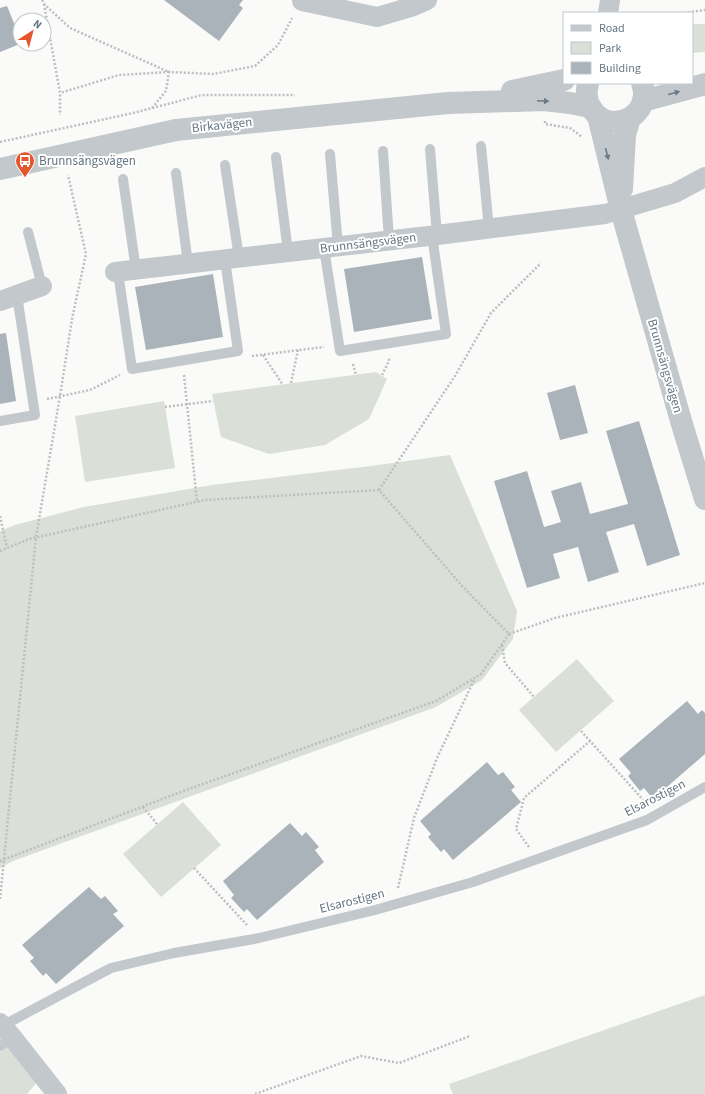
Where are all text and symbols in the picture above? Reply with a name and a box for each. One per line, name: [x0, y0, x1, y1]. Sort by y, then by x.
north arrow: [12, 12, 52, 52]
legend: [563, 12, 693, 84]
text: N: [30, 16, 45, 33]
text: Road: [599, 20, 625, 37]
text: Park: [599, 40, 621, 57]
text: Building: [599, 60, 641, 77]
one-way arrow: [668, 90, 680, 96]
one-way arrow: [536, 97, 549, 104]
street label: Birkavägen: [191, 113, 253, 137]
one-way arrow: [604, 148, 610, 160]
bus stop icon: Brunnsängsvägen: [14, 150, 36, 178]
place label: Brunnsängsvägen: [39, 152, 136, 170]
street label: Brunnsängsvägen: [319, 228, 417, 258]
street label: Brunnsängsvägen: [643, 317, 687, 415]
street label: Elsarostigen: [621, 775, 689, 821]
street label: Elsarostigen: [318, 884, 386, 918]

